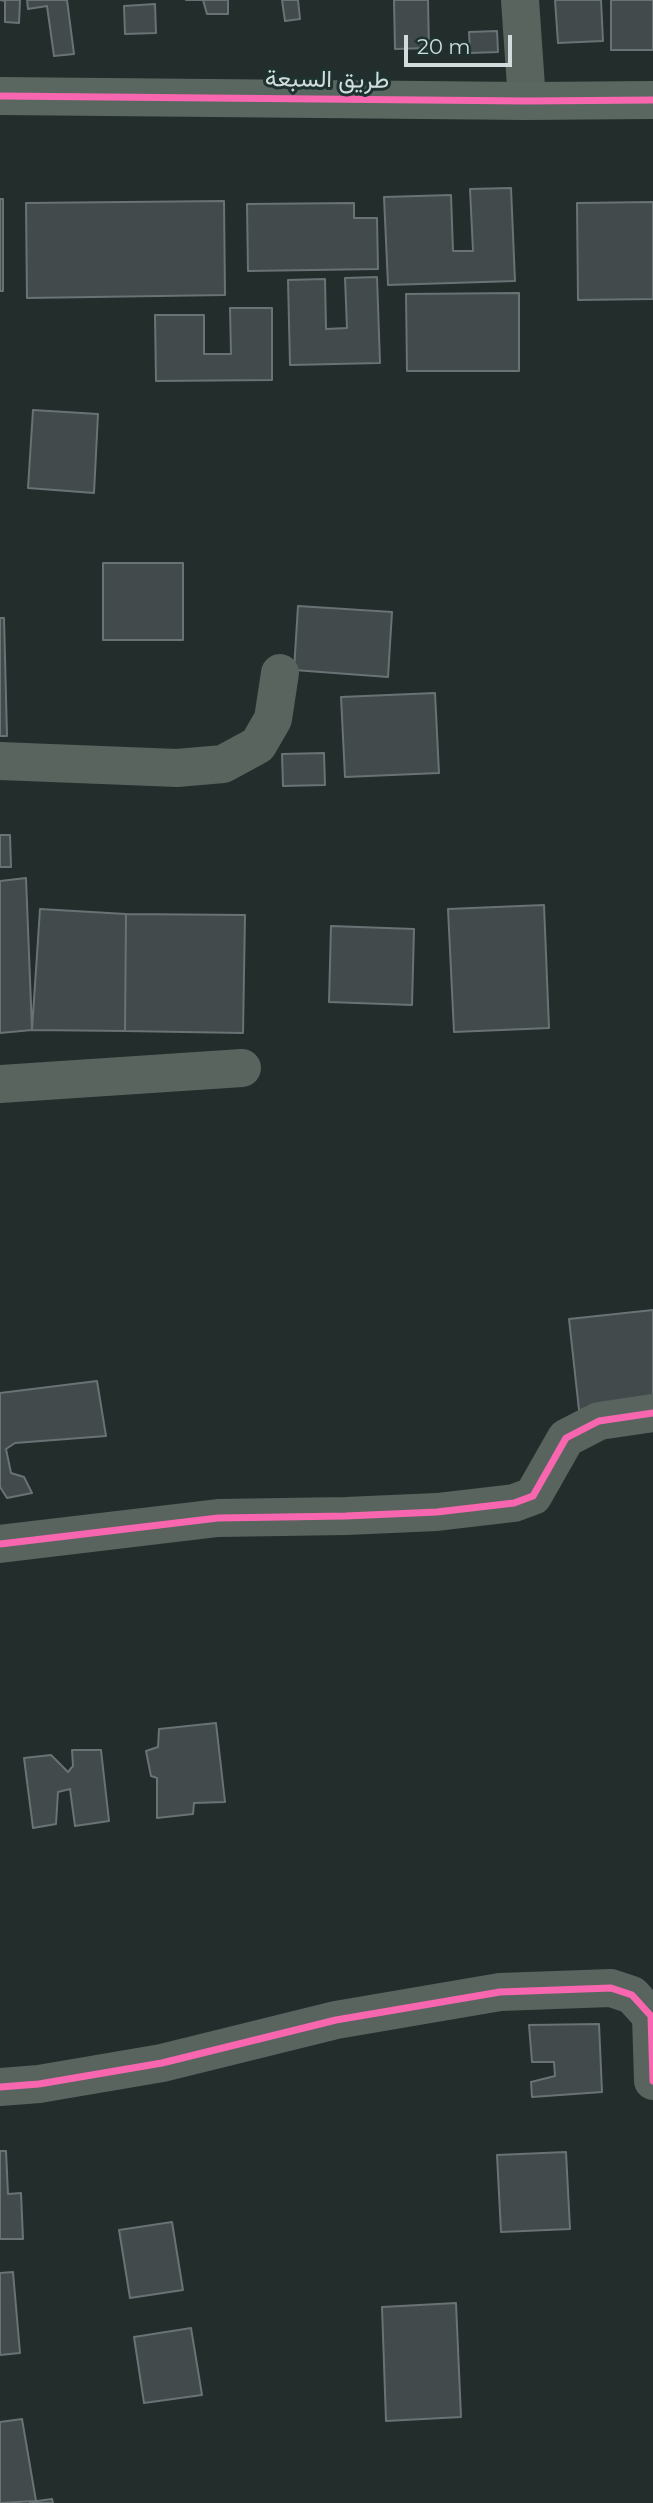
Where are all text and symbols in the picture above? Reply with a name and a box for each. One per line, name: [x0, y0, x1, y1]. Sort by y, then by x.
scale bar: [408, 21, 516, 65]
text: 20 m: [417, 34, 471, 59]
street label: طريق السبعة: [265, 65, 389, 95]

